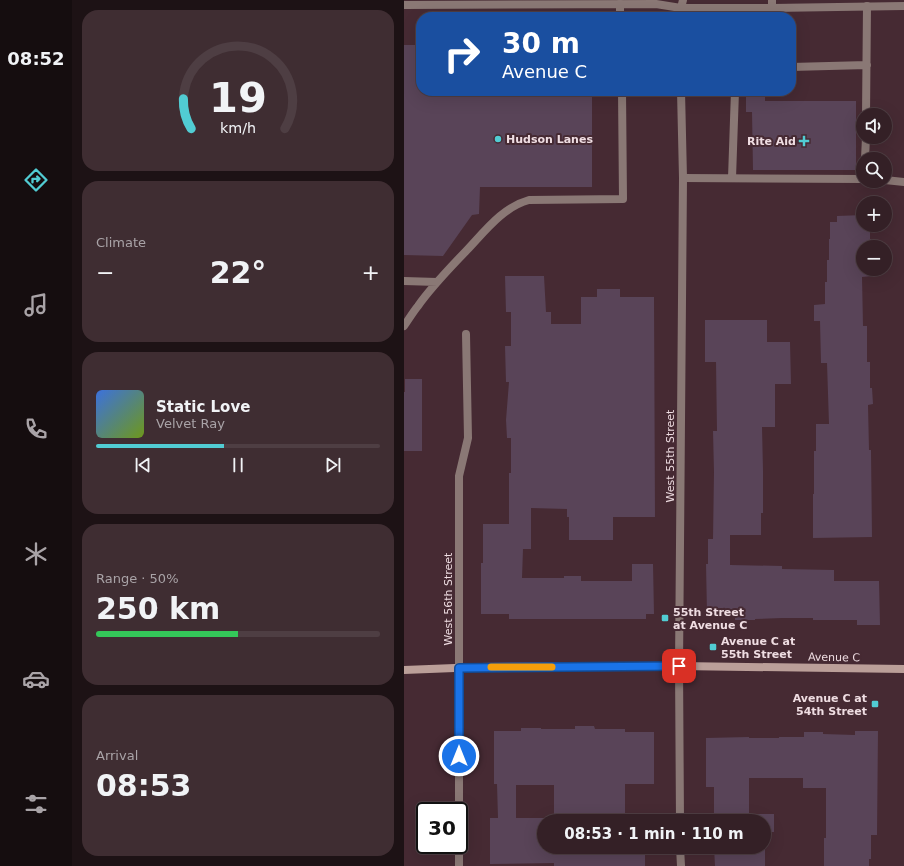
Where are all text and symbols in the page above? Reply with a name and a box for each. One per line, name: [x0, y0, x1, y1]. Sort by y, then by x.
text: 30 m: [502, 27, 580, 60]
icon: right: [436, 28, 488, 80]
text: 08:52: [7, 48, 65, 69]
text: Avenue C: [502, 61, 587, 82]
text: 19: [209, 72, 267, 121]
map controls: [856, 108, 892, 276]
button: sound: [856, 108, 892, 144]
text: km/h: [220, 119, 256, 135]
place label: Hudson Lanes: [506, 133, 593, 146]
marker: Hudson Lanes: [493, 134, 503, 144]
place label: Rite Aid: [747, 135, 796, 148]
marker: Rite Aid: [799, 136, 809, 146]
button: search: [856, 152, 892, 188]
icon: directions: [22, 166, 50, 194]
button: +: [856, 196, 892, 232]
text: Climate: [96, 235, 146, 250]
button: −: [856, 240, 892, 276]
text: 22°: [210, 255, 266, 290]
text: −: [96, 260, 114, 285]
text: +: [362, 260, 380, 285]
icon: music: [22, 291, 50, 319]
text: Static Love: [156, 398, 250, 416]
street label: West 55th Street: [664, 409, 677, 502]
icon: phone: [22, 415, 50, 443]
text: Velvet Ray: [156, 416, 225, 431]
icon: previous: [132, 454, 154, 476]
icon: pause: [227, 454, 249, 476]
icon: next: [322, 454, 344, 476]
icon: climate: [22, 540, 50, 568]
street label: West 56th Street: [442, 552, 455, 645]
text: Range · 50%: [96, 571, 179, 586]
text: 250 km: [96, 591, 220, 626]
place label: 55th Street at Avenue C: [673, 606, 747, 632]
marker: 55th Street at Avenue C: [660, 613, 670, 623]
place label: Avenue C at 55th Street: [721, 635, 795, 661]
marker: Avenue C at 55th Street: [708, 642, 718, 652]
pin: [662, 649, 696, 683]
street label: Avenue C: [808, 651, 860, 664]
icon: arrive: [668, 655, 690, 677]
icon: car: [22, 665, 50, 693]
place label: Avenue C at 54th Street: [793, 692, 867, 718]
marker: Avenue C at 54th Street: [870, 699, 880, 709]
position arrow: [438, 735, 480, 777]
text: Arrival: [96, 748, 138, 763]
text: 08:53: [96, 768, 192, 803]
icon: filters: [22, 790, 50, 818]
speed limit sign: 30: [416, 802, 468, 854]
text: 08:53 · 1 min · 110 m: [564, 825, 744, 843]

